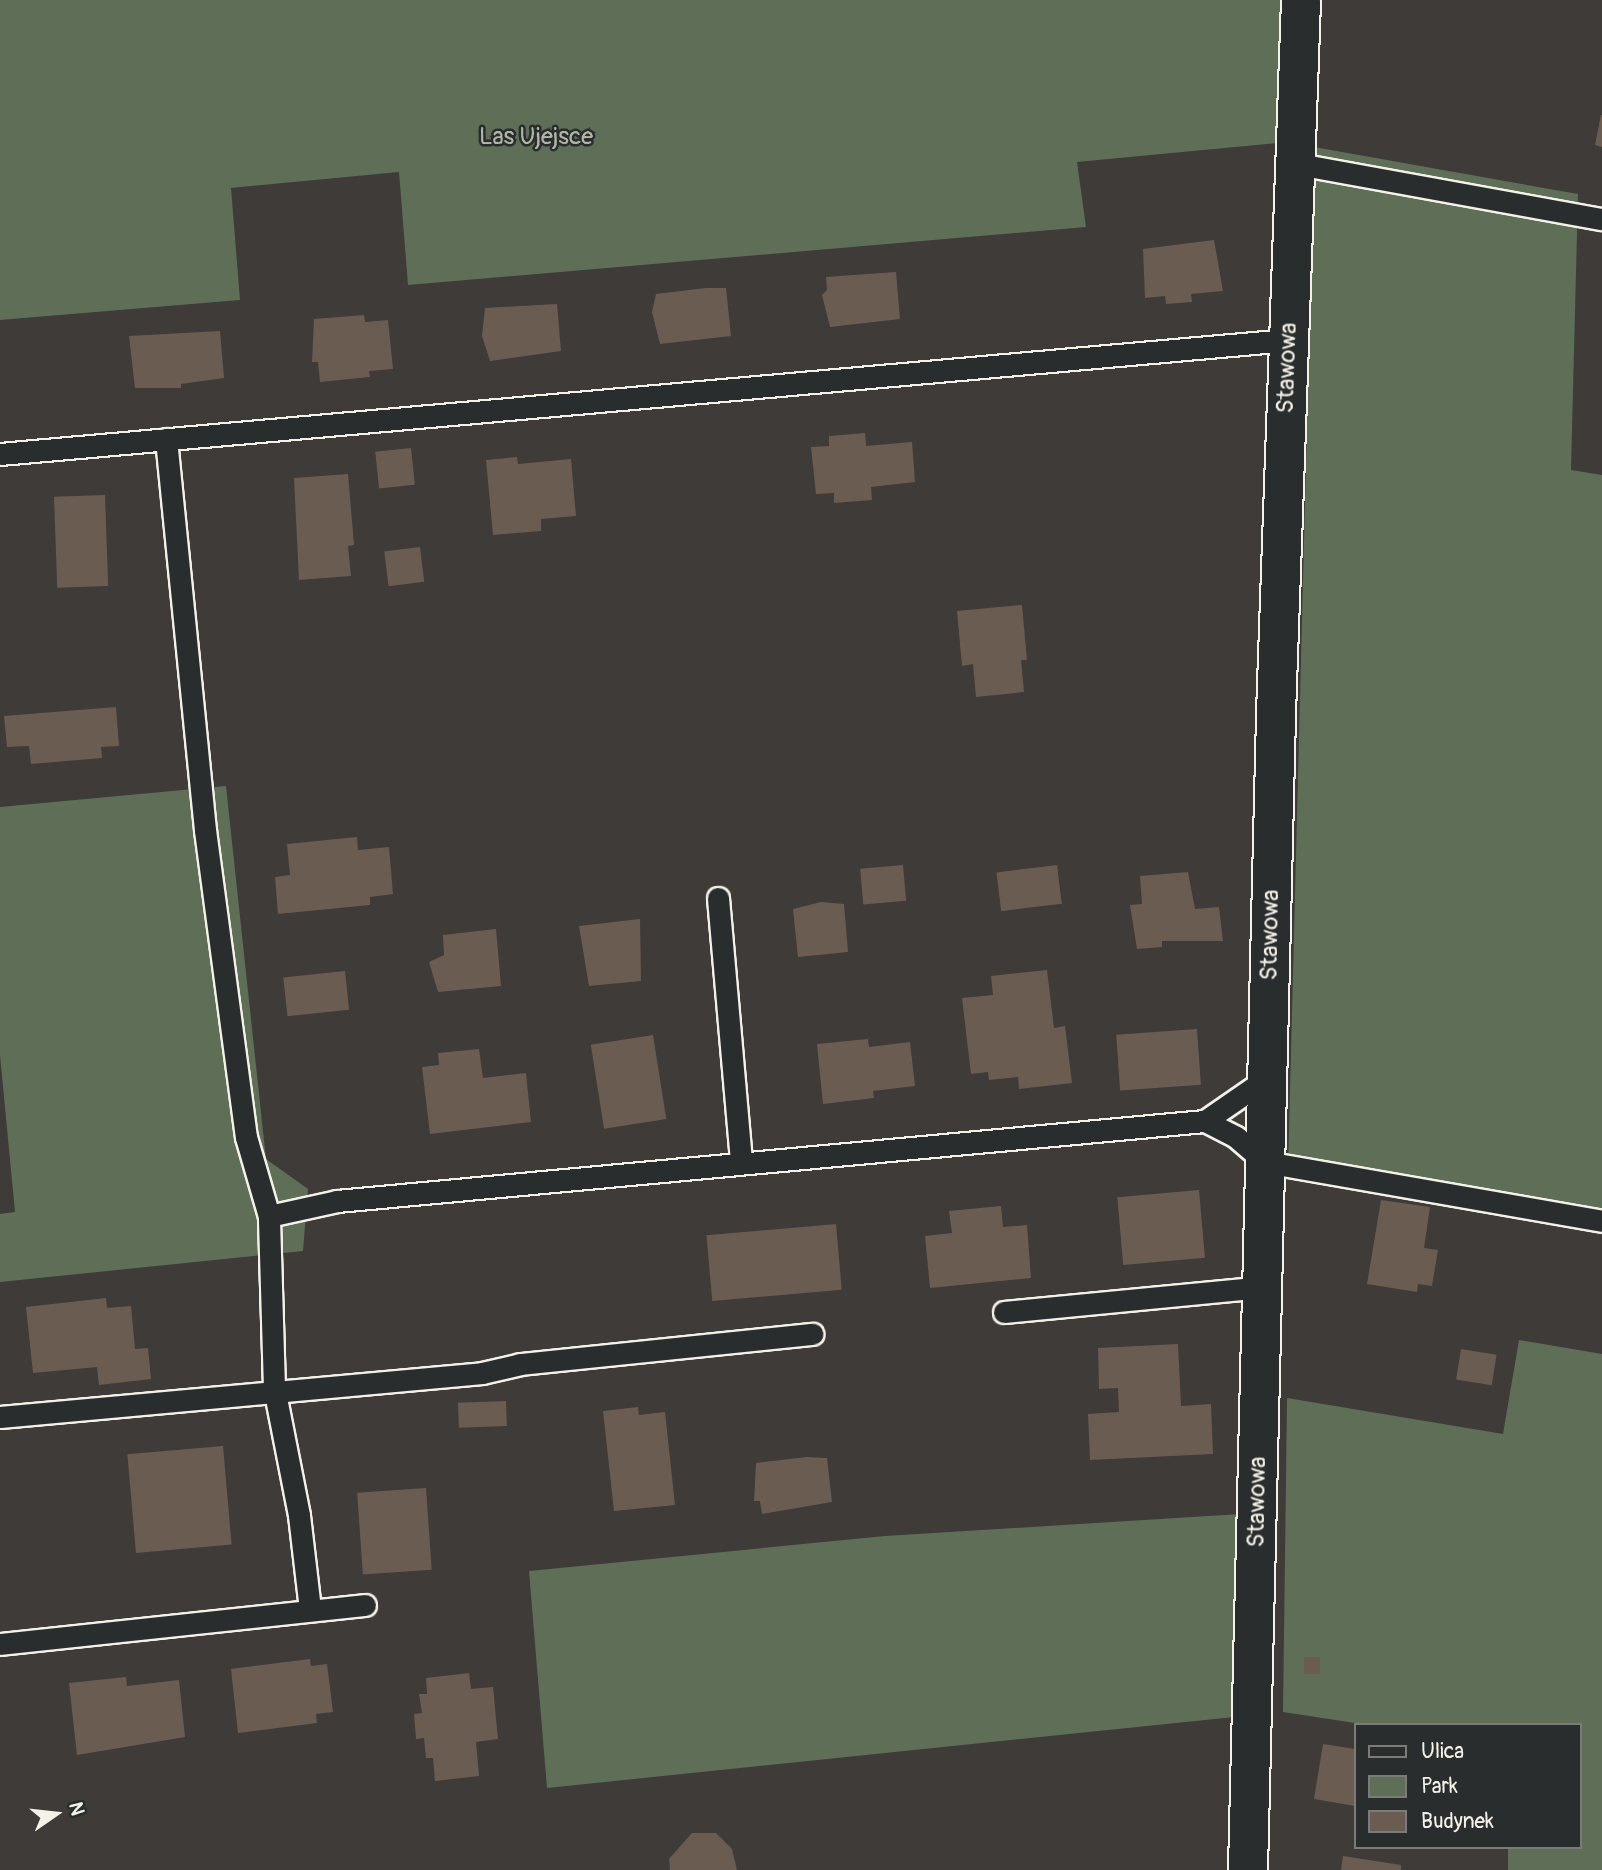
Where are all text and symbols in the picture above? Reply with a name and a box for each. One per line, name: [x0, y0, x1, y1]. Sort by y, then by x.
park label: Las Ujejsce: [479, 123, 593, 151]
street label: Stawowa: [1271, 322, 1303, 414]
street label: Stawowa: [1255, 889, 1285, 981]
street label: Stawowa: [1242, 1456, 1272, 1548]
legend: [1354, 1723, 1581, 1849]
text: Ulica: [1421, 1738, 1464, 1765]
text: Park: [1421, 1773, 1458, 1800]
north arrow: [21, 1779, 91, 1849]
text: N: [63, 1800, 90, 1818]
text: Budynek: [1421, 1808, 1494, 1835]

